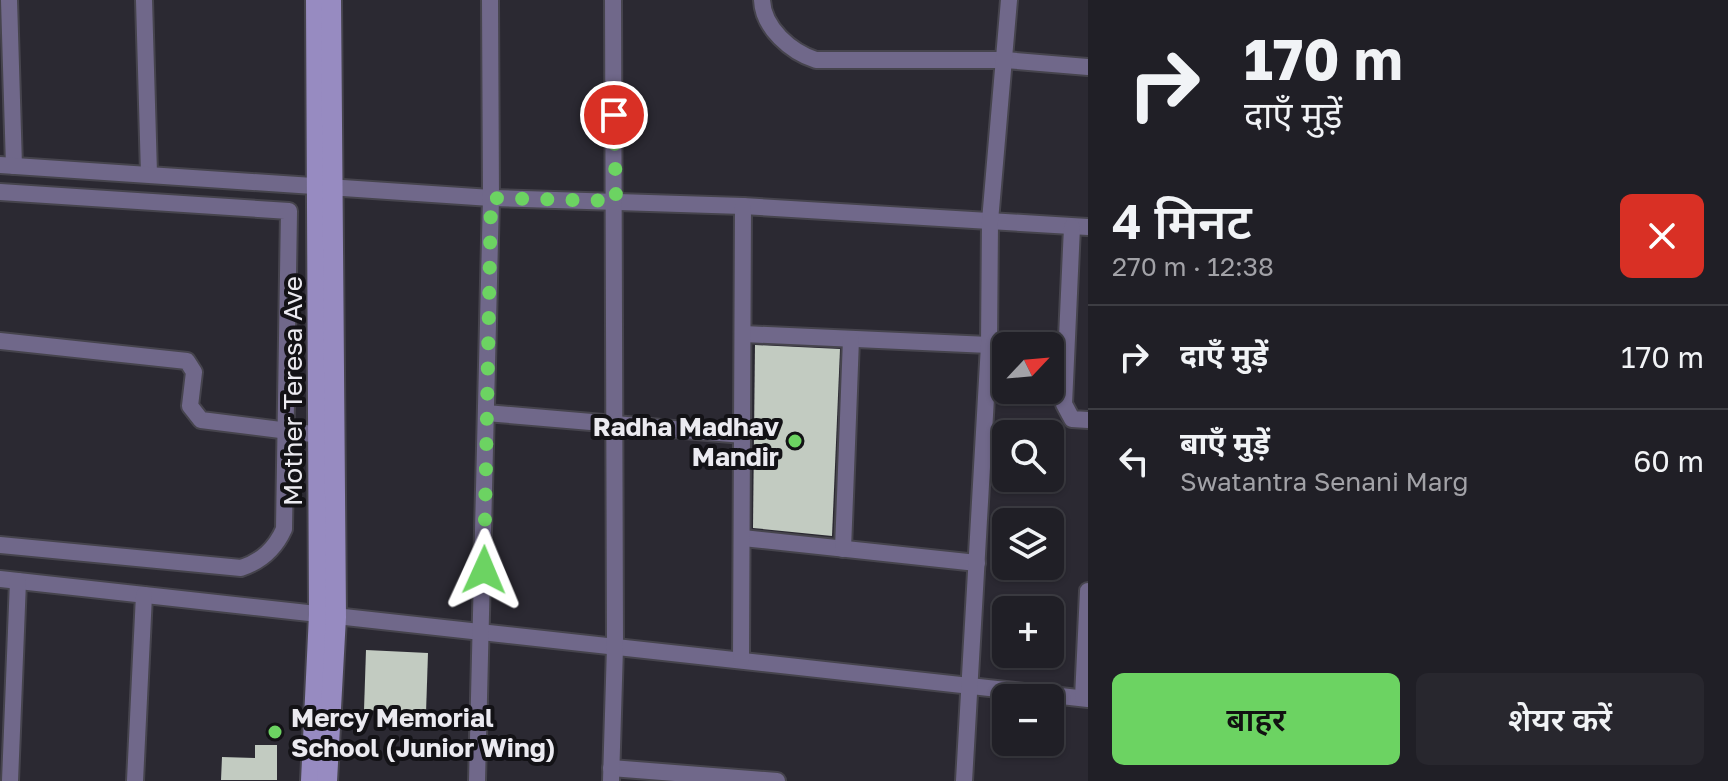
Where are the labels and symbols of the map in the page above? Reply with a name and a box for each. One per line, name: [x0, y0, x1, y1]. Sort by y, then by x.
pin: [580, 81, 648, 149]
street label: Mother Teresa Ave: [277, 276, 308, 506]
north arrow: [992, 332, 1064, 404]
place label: Radha Madhav Mandir: [593, 411, 779, 472]
marker: Radha Madhav Mandir: [786, 432, 804, 450]
position arrow: [442, 528, 526, 612]
place label: Mercy Memorial School (Junior Wing): [291, 702, 556, 763]
marker: Mercy Memorial School (Junior Wing): [266, 723, 284, 741]

